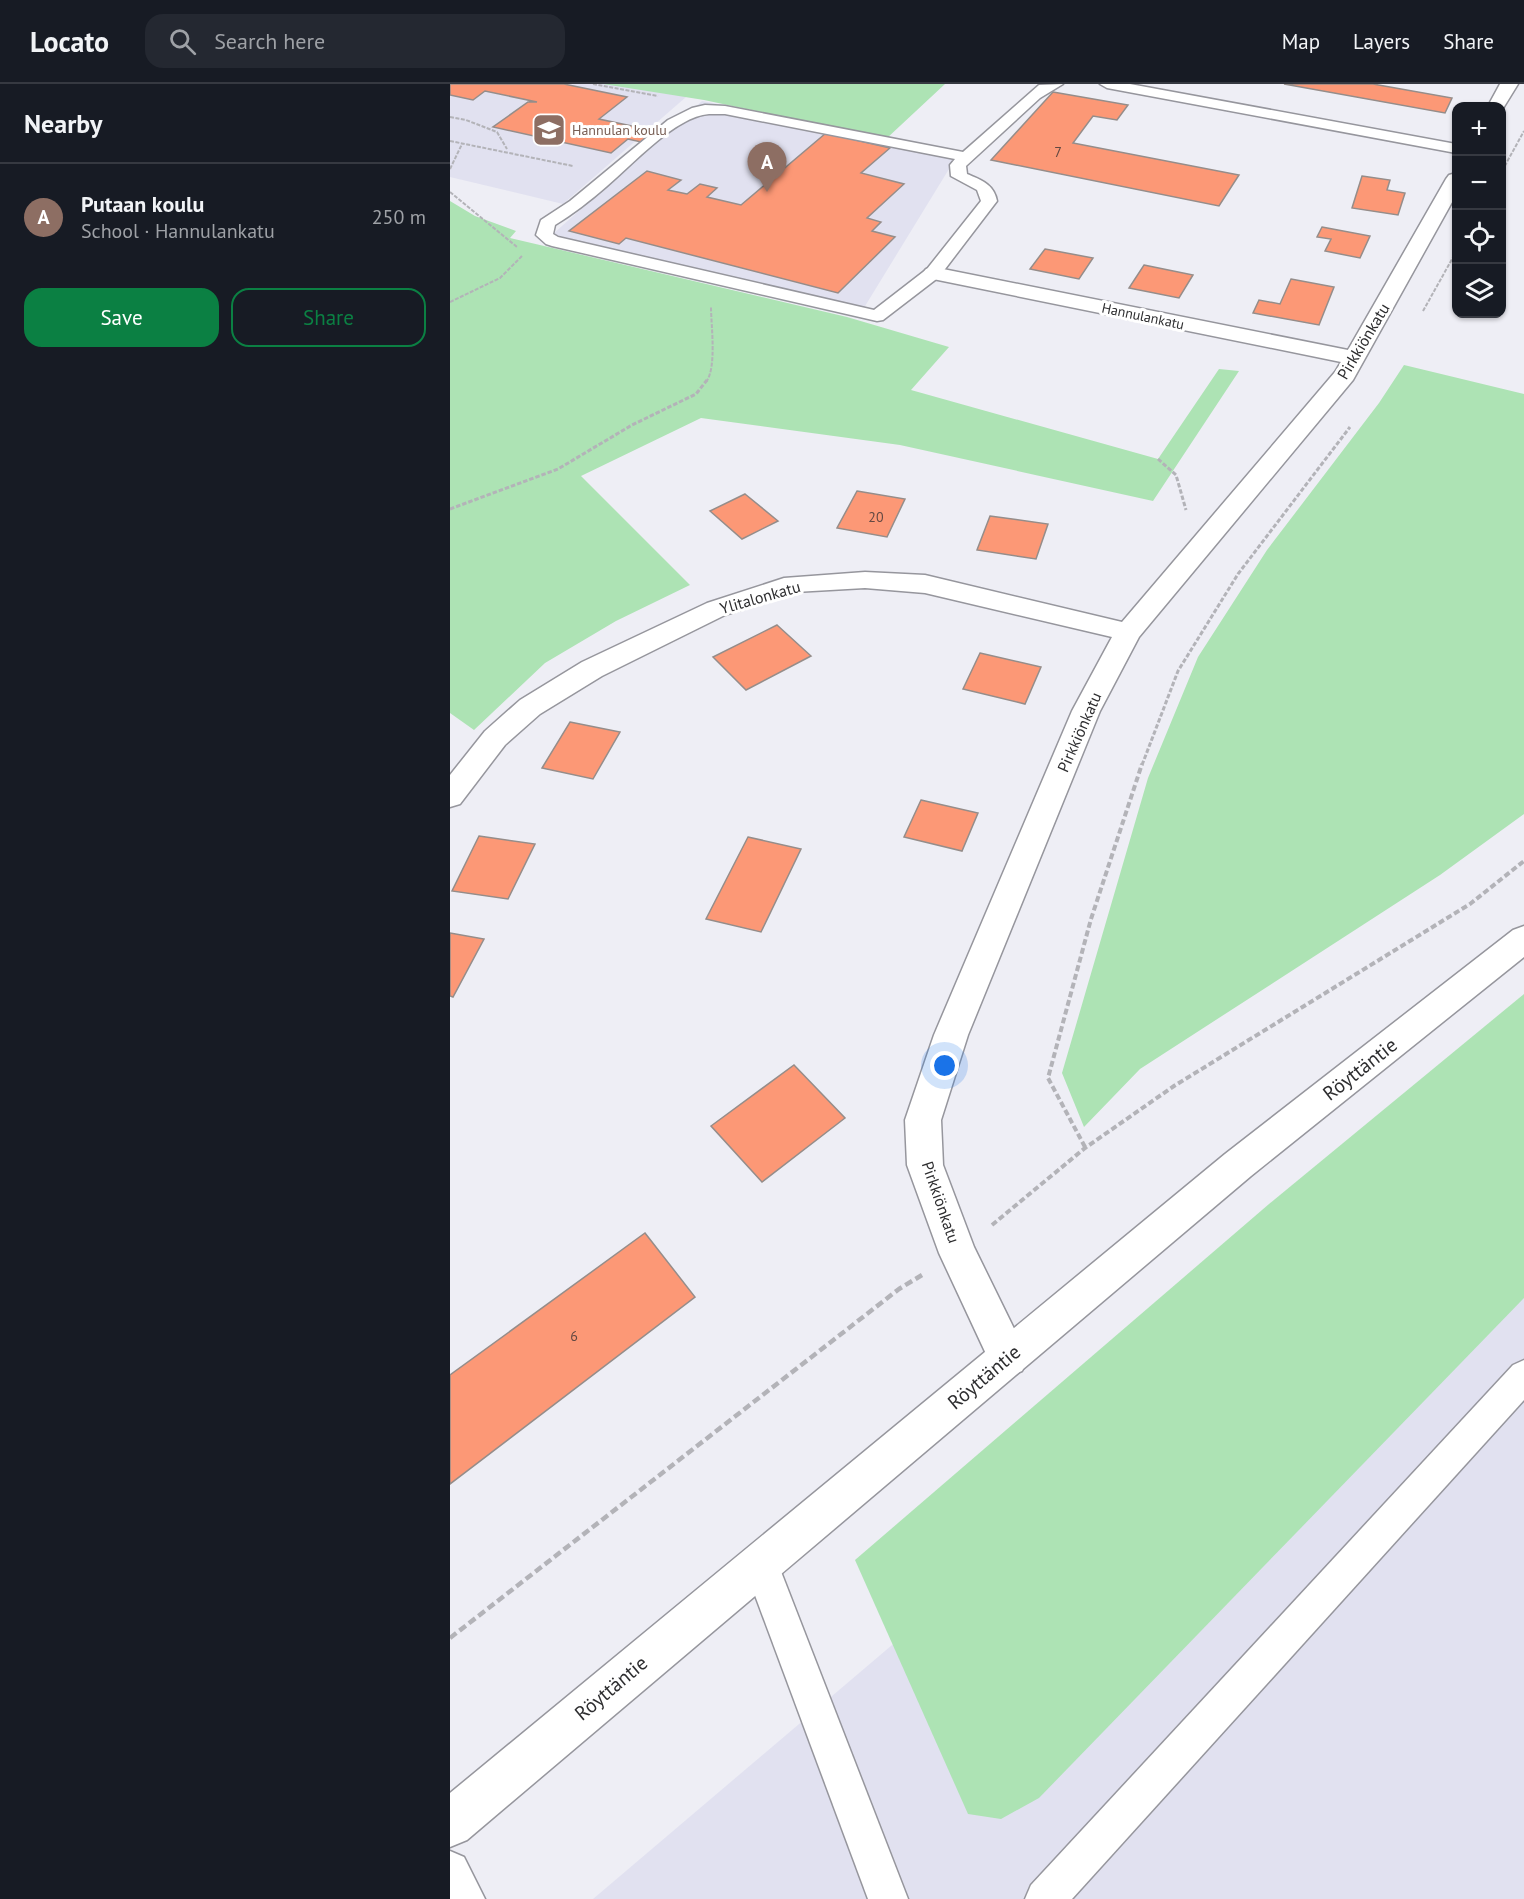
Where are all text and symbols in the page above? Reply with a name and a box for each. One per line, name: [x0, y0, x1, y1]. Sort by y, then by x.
search box: [145, 14, 565, 68]
text: Locato: [30, 23, 109, 60]
icon: search: [166, 25, 199, 58]
text: Search here: [214, 27, 325, 55]
text: Map: [1282, 28, 1320, 55]
text: Layers: [1353, 28, 1410, 55]
text: Share: [1443, 28, 1494, 55]
map controls: [1452, 102, 1506, 318]
button: +: [1452, 102, 1506, 156]
text: Nearby: [24, 107, 102, 140]
school or university icon: Hannulan koulu: [531, 112, 567, 148]
place label: Hannulan koulu: [572, 121, 667, 139]
pin: A: [748, 142, 786, 192]
house number: 7: [1054, 143, 1062, 161]
button: −: [1452, 156, 1506, 210]
text: Putaan koulu: [81, 190, 204, 218]
text: A: [37, 204, 50, 230]
text: 250 m: [372, 204, 426, 230]
button: locate: [1452, 210, 1506, 264]
text: School · Hannulankatu: [81, 218, 275, 244]
button: layers: [1452, 264, 1506, 318]
button: Save: [24, 288, 219, 347]
button: Share: [231, 288, 426, 347]
street label: Hannulankatu: [1100, 298, 1186, 334]
street label: Pirkkiönkatu: [1332, 299, 1394, 383]
house number: 20: [868, 508, 884, 526]
street label: Ylitalonkatu: [717, 576, 803, 618]
street label: Pirkkiönkatu: [1053, 689, 1105, 775]
street label: Röyttäntie: [1318, 1032, 1402, 1106]
your location: [930, 1051, 959, 1080]
street label: Pirkkiönkatu: [918, 1158, 964, 1246]
house number: 6: [570, 1327, 578, 1345]
street label: Röyttäntie: [942, 1339, 1026, 1415]
street label: Röyttäntie: [569, 1650, 653, 1726]

